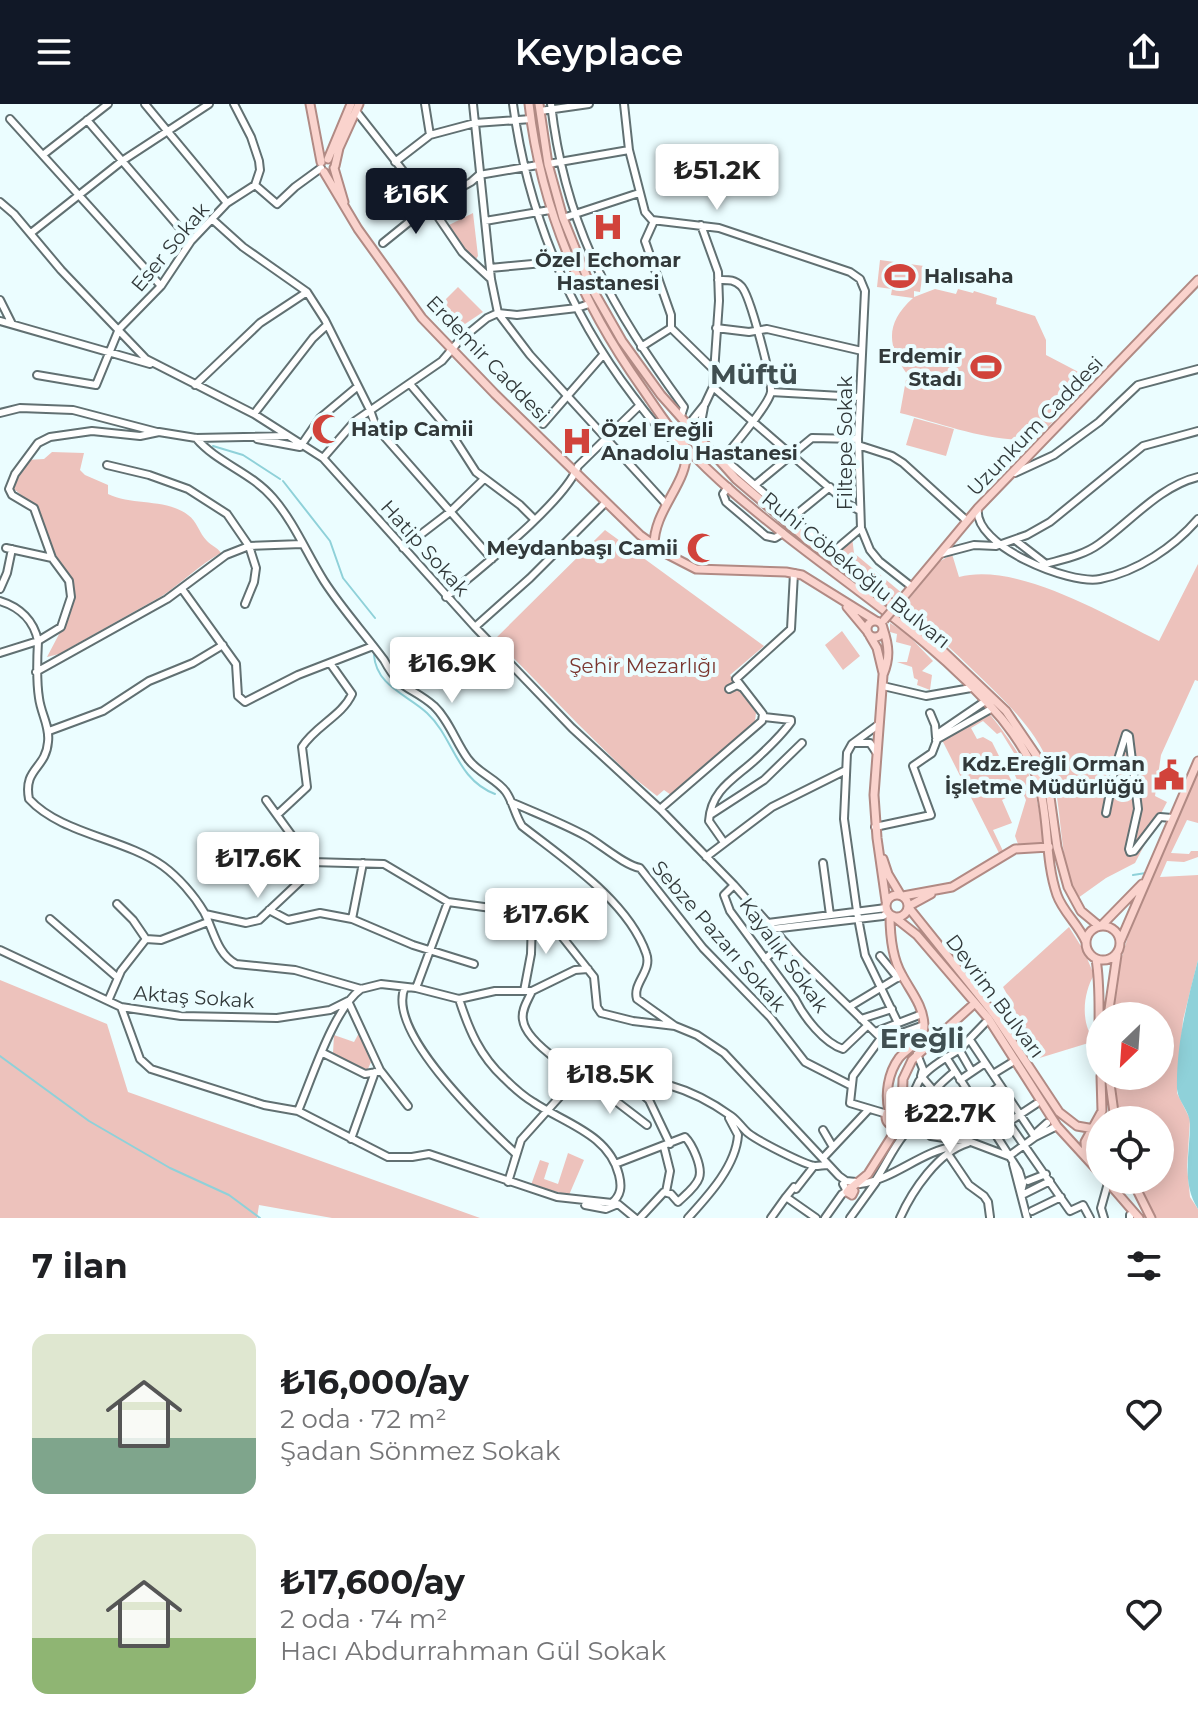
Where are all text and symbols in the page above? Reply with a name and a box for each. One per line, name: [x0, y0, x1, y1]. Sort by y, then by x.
icon: menu: [32, 30, 76, 74]
text: Keyplace: [515, 30, 683, 74]
icon: share: [1122, 30, 1166, 74]
pin: ₺51.2K: [652, 144, 782, 212]
text: ₺51.2K: [674, 154, 760, 186]
pin: ₺16K: [369, 168, 463, 236]
text: ₺16K: [384, 178, 448, 210]
street label: Eser Sokak: [126, 198, 214, 296]
hospital icon: Özel Echomar Hastanesi: [591, 210, 625, 244]
place label: Özel Echomar Hastanesi: [535, 248, 681, 295]
sports icon: Halısaha: [883, 259, 917, 293]
place label: Halısaha: [924, 264, 1014, 288]
street label: Erdemir Caddesi: [421, 291, 555, 427]
place label: Erdemir Stadı: [878, 344, 962, 391]
sports icon: Erdemir Stadı: [969, 350, 1003, 384]
street label: Uzunkum Caddesi: [962, 351, 1108, 501]
district label: Müftü: [710, 357, 798, 391]
street label: Filtepe Sokak: [833, 376, 857, 510]
mosque icon: Hatip Camii: [310, 412, 344, 446]
place label: Hatip Camii: [351, 417, 473, 441]
place label: Özel Ereğli Anadolu Hastanesi: [600, 418, 798, 465]
hospital icon: Özel Ereğli Anadolu Hastanesi: [560, 424, 594, 458]
street label: Ruhi Cöbekoğlu Bulvarı: [757, 487, 955, 653]
street label: Hatip Sokak: [376, 495, 474, 601]
mosque icon: Meydanbaşı Camii: [685, 531, 719, 565]
place label: Meydanbaşı Camii: [487, 536, 678, 560]
pin: ₺16.9K: [387, 637, 517, 705]
text: ₺16.9K: [408, 647, 496, 679]
park label: Şehir Mezarlığı: [569, 654, 717, 678]
place label: Kdz.Ereğli Orman İşletme Müdürlüğü: [945, 752, 1145, 799]
public building icon: Kdz.Ereğli Orman İşletme Müdürlüğü: [1152, 758, 1186, 792]
pin: ₺17.6K: [193, 832, 323, 900]
text: ₺17.6K: [215, 842, 301, 874]
street label: Sebze Pazarı Sokak: [647, 856, 791, 1016]
pin: ₺17.6K: [481, 888, 611, 956]
street label: Kayalık Sokak: [734, 893, 834, 1017]
text: ₺17.6K: [503, 898, 589, 930]
street label: Devrim Bulvarı: [941, 930, 1049, 1062]
street label: Aktaş Sokak: [133, 981, 255, 1013]
north arrow: [1086, 1002, 1174, 1090]
map controls: [1086, 1002, 1174, 1194]
district label: Ereğli: [880, 1021, 964, 1055]
pin: ₺18.5K: [545, 1048, 675, 1116]
text: ₺18.5K: [566, 1058, 654, 1090]
pin: ₺22.7K: [885, 1087, 1015, 1155]
text: ₺22.7K: [904, 1097, 996, 1129]
button: locate: [1086, 1106, 1174, 1194]
icon: filters: [1122, 1244, 1166, 1288]
text: 7 ilan: [32, 1245, 128, 1287]
text: ₺16,000/ay: [280, 1361, 469, 1403]
icon: home: [96, 1366, 192, 1462]
icon: heart: [1122, 1392, 1166, 1436]
text: 2 oda · 72 m²: [280, 1403, 447, 1435]
text: Şadan Sönmez Sokak: [280, 1435, 560, 1467]
text: ₺17,600/ay: [280, 1561, 465, 1603]
icon: home: [96, 1566, 192, 1662]
icon: heart: [1122, 1592, 1166, 1636]
text: 2 oda · 74 m²: [280, 1603, 447, 1635]
text: Hacı Abdurrahman Gül Sokak: [280, 1635, 666, 1667]

